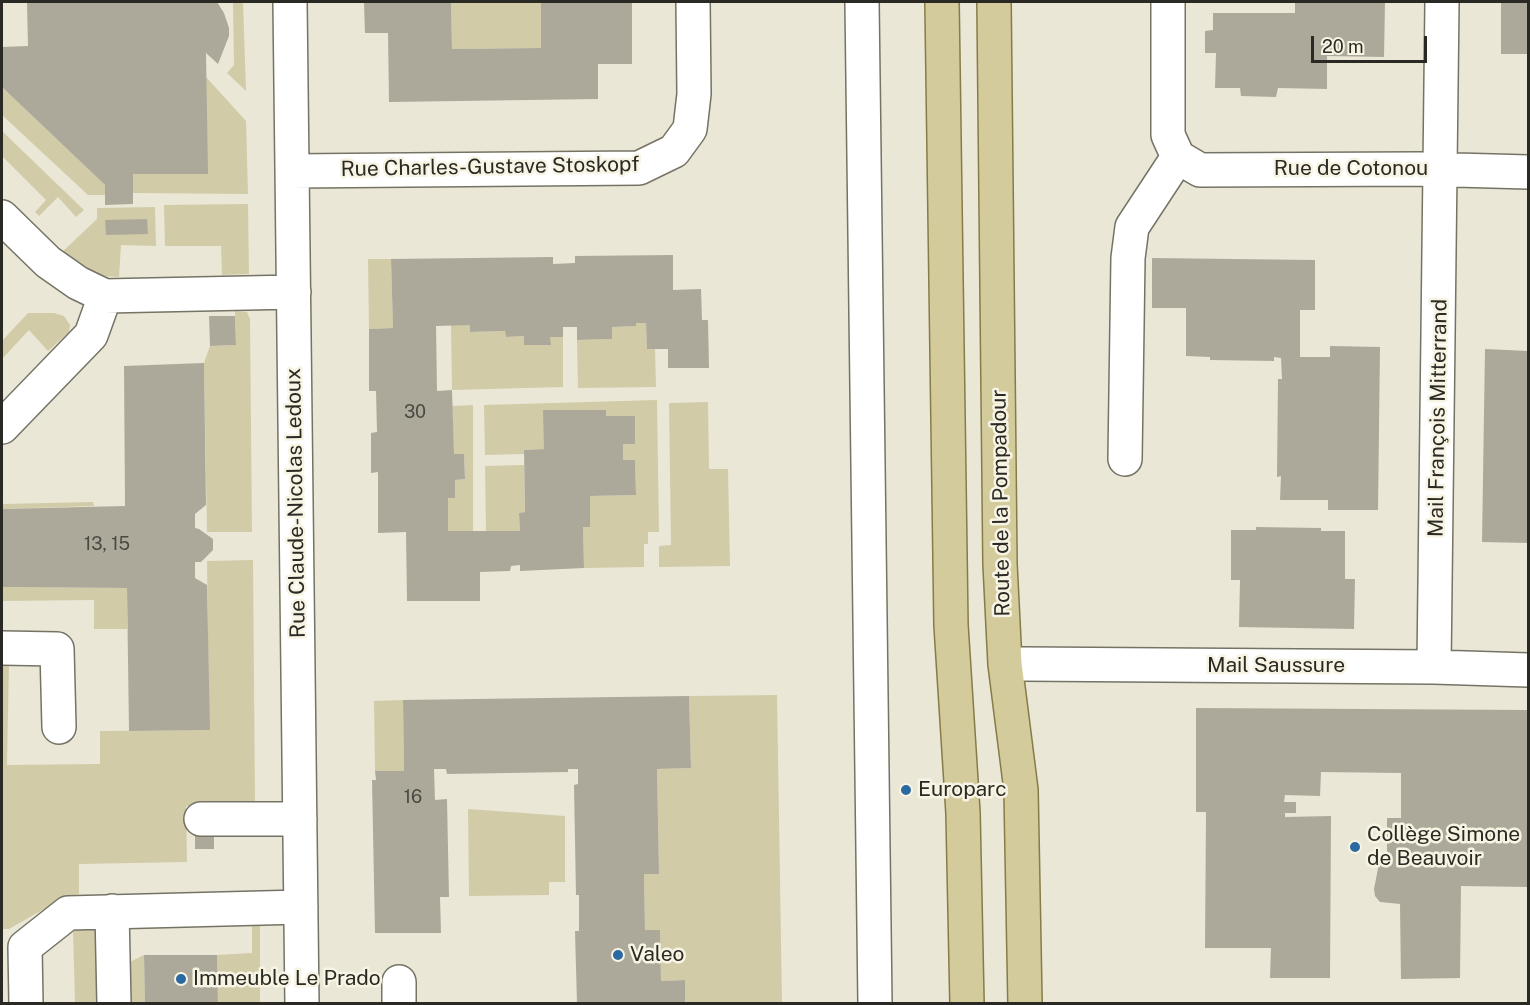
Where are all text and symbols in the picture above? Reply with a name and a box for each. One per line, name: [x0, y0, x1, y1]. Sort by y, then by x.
scale bar: [1314, 24, 1430, 62]
text: 20 m: [1322, 36, 1364, 57]
street label: Rue Charles-Gustave Stoskopf: [340, 152, 640, 182]
street label: Rue de Cotonou: [1274, 156, 1428, 182]
street label: Mail François Mitterrand: [1423, 299, 1453, 537]
street label: Rue Claude-Nicolas Ledoux: [281, 368, 311, 638]
street label: Route de la Pompadour: [986, 389, 1016, 617]
house number: 30: [404, 401, 426, 423]
house number: 13, 15: [84, 533, 130, 555]
street label: Mail Saussure: [1207, 653, 1345, 679]
place label: Europarc: [918, 777, 1007, 803]
marker: Europarc: [899, 783, 913, 797]
house number: 16: [404, 786, 422, 808]
place label: Collège Simone de Beauvoir: [1367, 822, 1520, 872]
marker: Collège Simone de Beauvoir: [1348, 840, 1362, 854]
place label: Valeo: [630, 942, 684, 968]
marker: Valeo: [611, 948, 625, 962]
place label: Immeuble Le Prado: [193, 966, 381, 992]
marker: Immeuble Le Prado: [174, 972, 188, 986]

